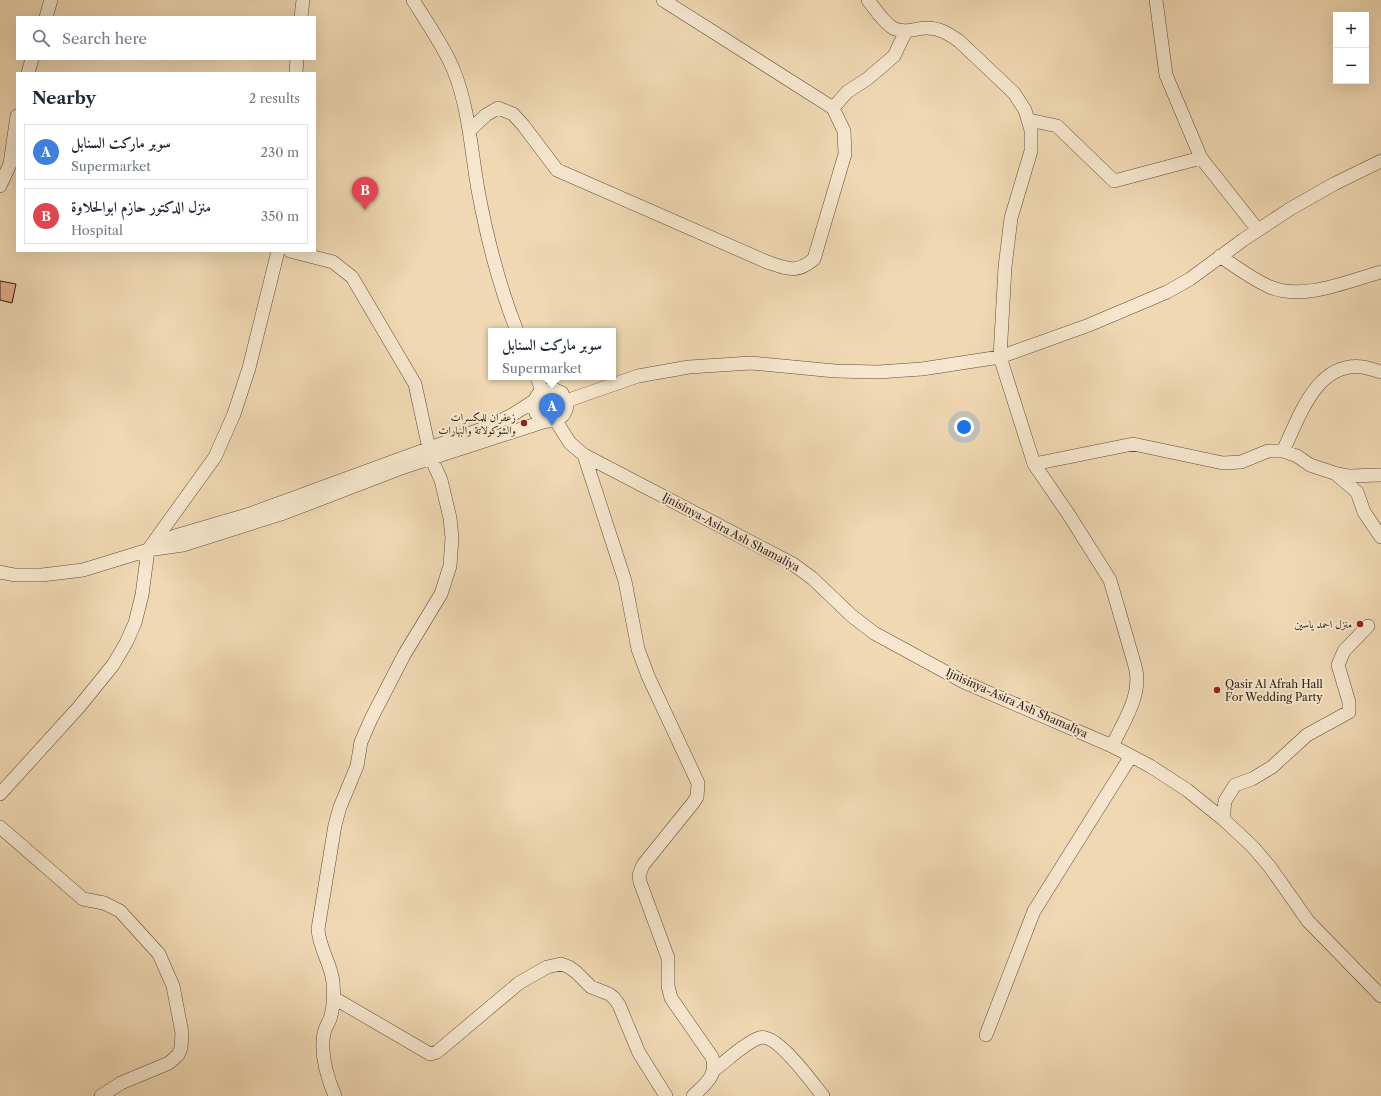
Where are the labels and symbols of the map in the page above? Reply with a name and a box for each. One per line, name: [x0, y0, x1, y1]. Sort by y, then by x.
pin: B: [352, 177, 378, 210]
pin: A: [539, 393, 565, 426]
place label: زعفران للمكسرات والشوكولاتة والبهارات: [438, 410, 516, 438]
your location: [954, 417, 974, 437]
marker: زعفران للمكسرات والشوكولاتة والبهارات: [519, 418, 529, 428]
street label: Ijnisinya-Asira Ash Shamaliya: [660, 490, 802, 574]
place label: منزل احمد ياسين: [1294, 617, 1352, 631]
marker: منزل احمد ياسين: [1355, 619, 1365, 629]
street label: Ijnisinya-Asira Ash Shamaliya: [944, 665, 1090, 741]
place label: Qasir Al Afrah Hall For Wedding Party: [1225, 677, 1324, 704]
marker: Qasir Al Afrah Hall For Wedding Party: [1212, 685, 1222, 695]

